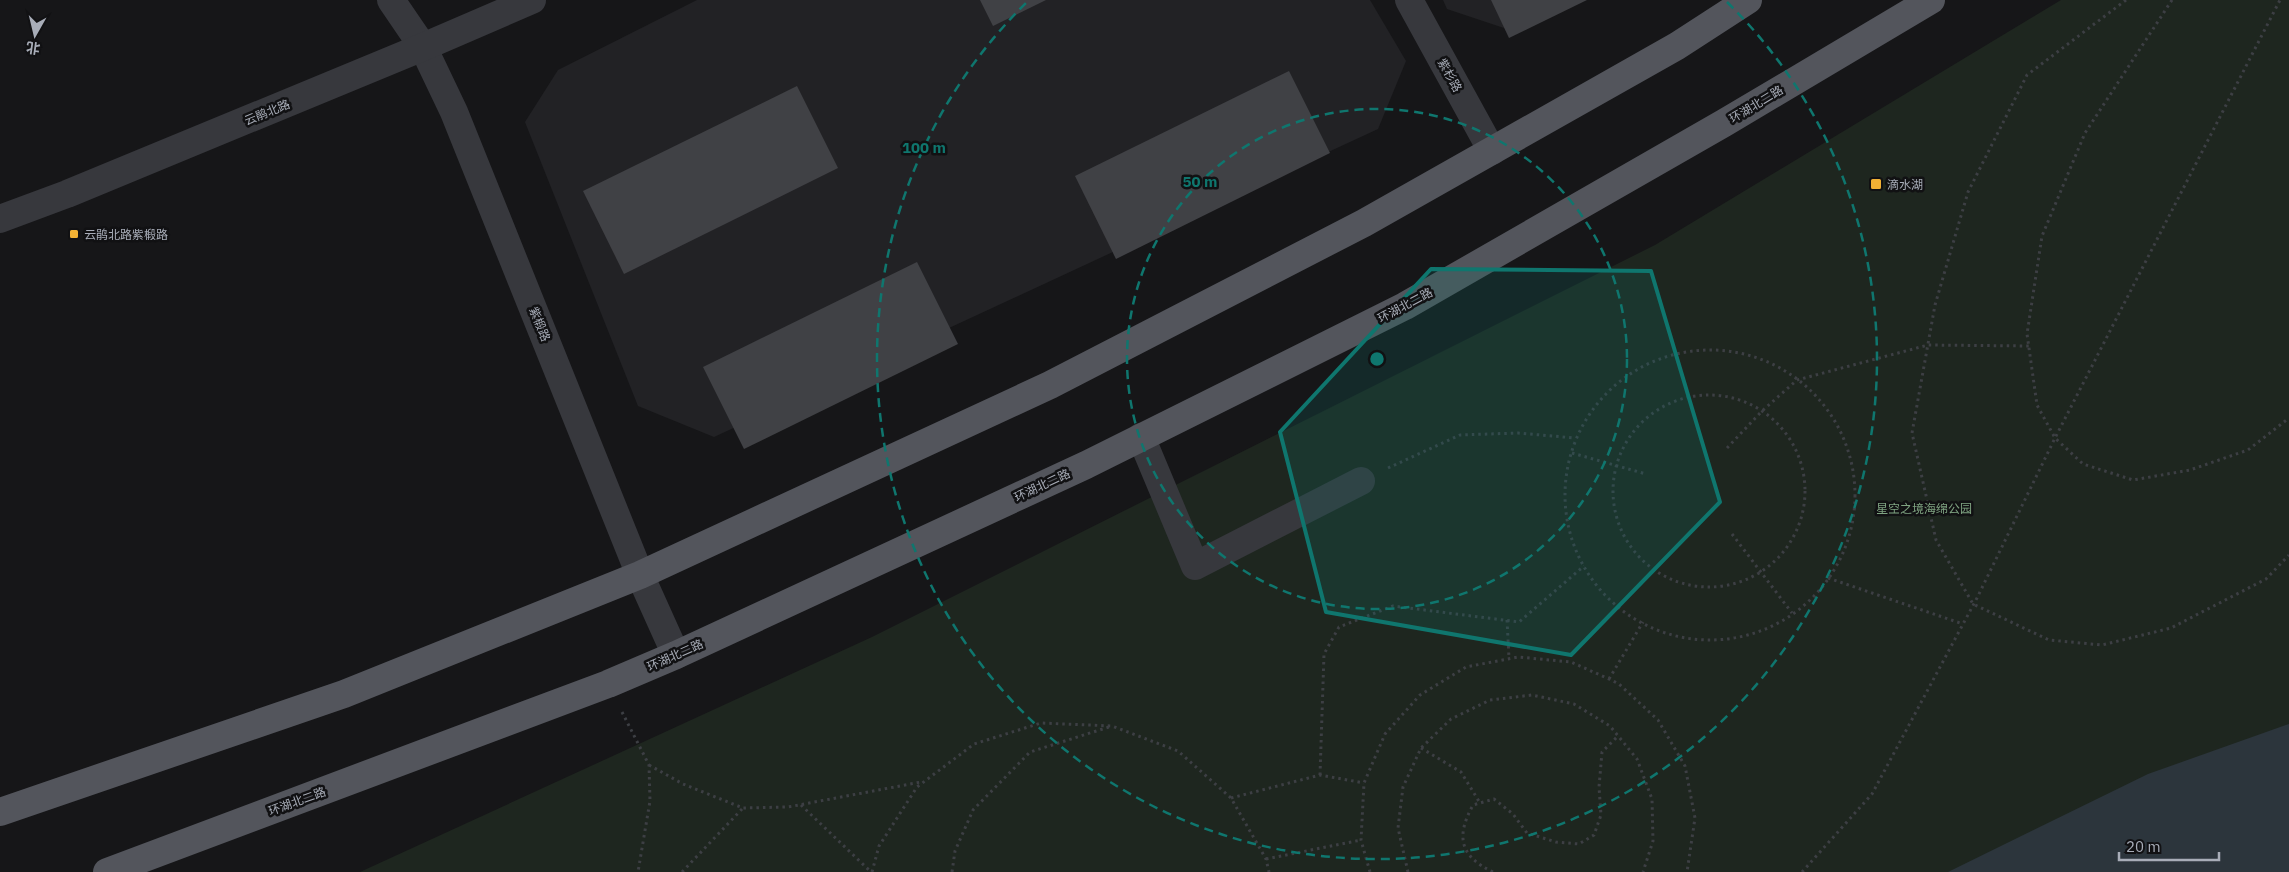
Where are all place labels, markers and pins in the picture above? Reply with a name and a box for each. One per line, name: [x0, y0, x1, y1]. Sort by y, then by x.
marker: 滴水湖: [1869, 177, 1883, 191]
place label: 滴水湖: [1887, 177, 1923, 192]
place label: 云鹃北路紫椴路: [84, 227, 168, 242]
marker: 云鹃北路紫椴路: [68, 228, 80, 240]
centre of rings: [1368, 350, 1386, 368]

